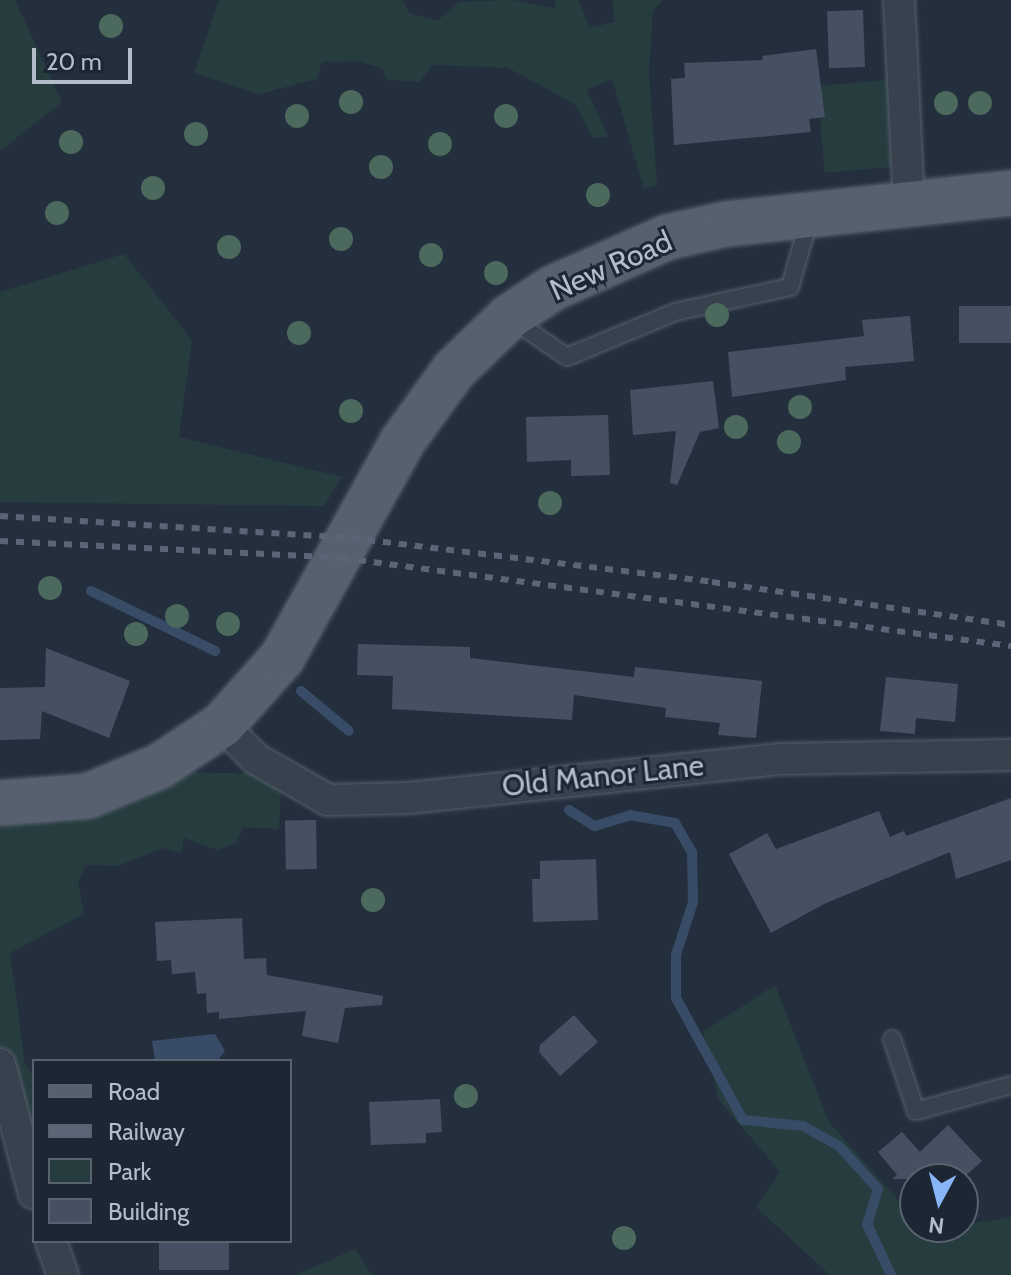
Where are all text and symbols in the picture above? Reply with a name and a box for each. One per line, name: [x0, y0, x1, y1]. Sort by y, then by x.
scale bar: [36, 32, 136, 82]
text: 20 m: [46, 47, 102, 76]
street label: New Road: [544, 223, 678, 309]
street label: Old Manor Lane: [500, 747, 706, 805]
legend: [32, 1059, 292, 1243]
text: Road: [108, 1077, 160, 1106]
text: Railway: [108, 1117, 185, 1146]
text: Park: [108, 1157, 151, 1186]
north arrow: [899, 1163, 979, 1243]
text: Building: [108, 1197, 189, 1226]
text: N: [927, 1211, 946, 1240]

